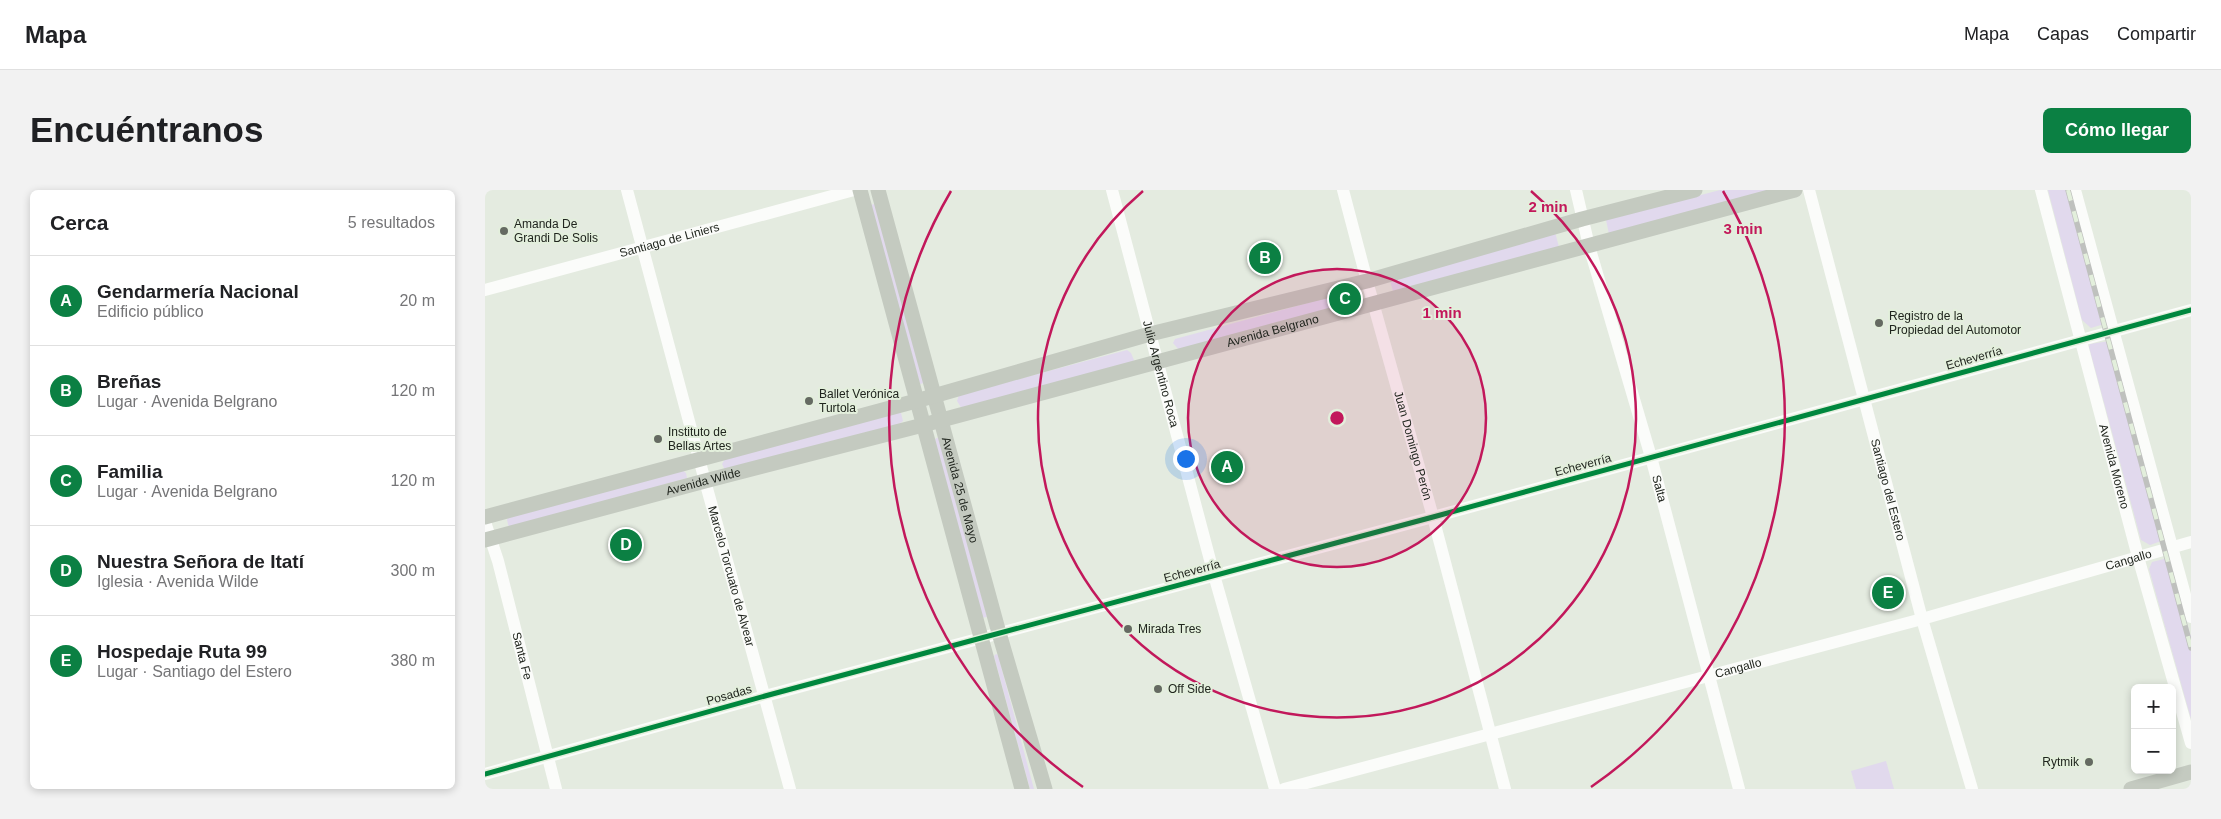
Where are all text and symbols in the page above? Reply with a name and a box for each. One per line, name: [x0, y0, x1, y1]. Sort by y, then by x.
text: Mapa: [25, 21, 86, 48]
text: Mapa: [1964, 24, 2009, 44]
text: Capas: [2037, 24, 2089, 44]
text: Compartir: [2117, 24, 2196, 44]
button: Cómo llegar: [2043, 108, 2191, 153]
text: Encuéntranos: [30, 110, 263, 149]
text: 2 min: [1528, 198, 1568, 215]
text: Cerca: [50, 211, 108, 234]
text: 5 resultados: [348, 214, 435, 231]
place label: Amanda De Grandi De Solis: [514, 217, 598, 245]
street label: Santiago de Liniers: [618, 220, 721, 260]
text: 3 min: [1723, 220, 1763, 237]
marker: Amanda De Grandi De Solis: [498, 225, 510, 237]
pin: B: [1249, 239, 1281, 277]
pin: C: [1329, 280, 1361, 318]
text: Gendarmería Nacional: [97, 281, 299, 302]
text: A: [60, 292, 72, 309]
text: 20 m: [399, 292, 435, 309]
text: Edificio público: [97, 303, 204, 320]
text: 1 min: [1422, 304, 1462, 321]
place label: Registro de la Propiedad del Automotor: [1889, 309, 2021, 337]
street label: Avenida Belgrano: [1225, 312, 1321, 350]
marker: Registro de la Propiedad del Automotor: [1873, 317, 1885, 329]
street label: Julio Argentino Roca: [1140, 319, 1182, 429]
street label: Echeverría: [1944, 343, 2004, 373]
text: Breñas: [97, 371, 161, 392]
text: B: [60, 382, 72, 399]
text: 120 m: [391, 382, 435, 399]
place label: Ballet Verónica Turtola: [819, 387, 899, 415]
street label: Juan Domingo Perón: [1391, 389, 1435, 502]
text: Lugar · Avenida Belgrano: [97, 393, 277, 410]
marker: Ballet Verónica Turtola: [803, 395, 815, 407]
centre of rings: [1328, 409, 1346, 427]
street label: Avenida Moreno: [2096, 423, 2132, 511]
place label: Instituto de Bellas Artes: [668, 425, 731, 453]
marker: Instituto de Bellas Artes: [652, 433, 664, 445]
street label: Avenida 25 de Mayo: [939, 435, 981, 545]
street label: Santiago del Estero: [1868, 437, 1908, 543]
your location: [1173, 446, 1199, 472]
pin: A: [1211, 448, 1243, 486]
street label: Echeverría: [1553, 451, 1613, 479]
text: Familia: [97, 461, 162, 482]
street label: Avenida Wilde: [664, 465, 742, 498]
text: C: [60, 472, 72, 489]
text: 120 m: [391, 472, 435, 489]
street label: Salta: [1649, 473, 1670, 504]
text: Lugar · Avenida Belgrano: [97, 483, 277, 500]
street label: Marcelo Torcuato de Alvear: [705, 504, 757, 648]
pin: D: [610, 526, 642, 564]
street label: Cangallo: [2104, 547, 2153, 573]
text: Nuestra Señora de Itatí: [97, 551, 304, 572]
street label: Echeverría: [1162, 557, 1222, 585]
text: D: [60, 562, 72, 579]
text: 300 m: [391, 562, 435, 579]
text: Iglesia · Avenida Wilde: [97, 573, 259, 590]
pin: E: [1872, 574, 1904, 612]
place label: Mirada Tres: [1138, 622, 1201, 636]
marker: Mirada Tres: [1122, 623, 1134, 635]
street label: Santa Fe: [509, 630, 535, 682]
text: Hospedaje Ruta 99: [97, 641, 267, 662]
text: E: [61, 652, 71, 669]
text: 380 m: [391, 652, 435, 669]
street label: Cangallo: [1713, 655, 1763, 681]
text: Lugar · Santiago del Estero: [97, 663, 292, 680]
street label: Posadas: [705, 682, 753, 708]
place label: Off Side: [1168, 682, 1211, 696]
marker: Off Side: [1152, 683, 1164, 695]
map controls: [2131, 684, 2176, 774]
button: +: [2131, 684, 2176, 729]
button: −: [2131, 729, 2176, 774]
place label: Rytmik: [2042, 755, 2080, 769]
marker: Rytmik: [2083, 756, 2095, 768]

